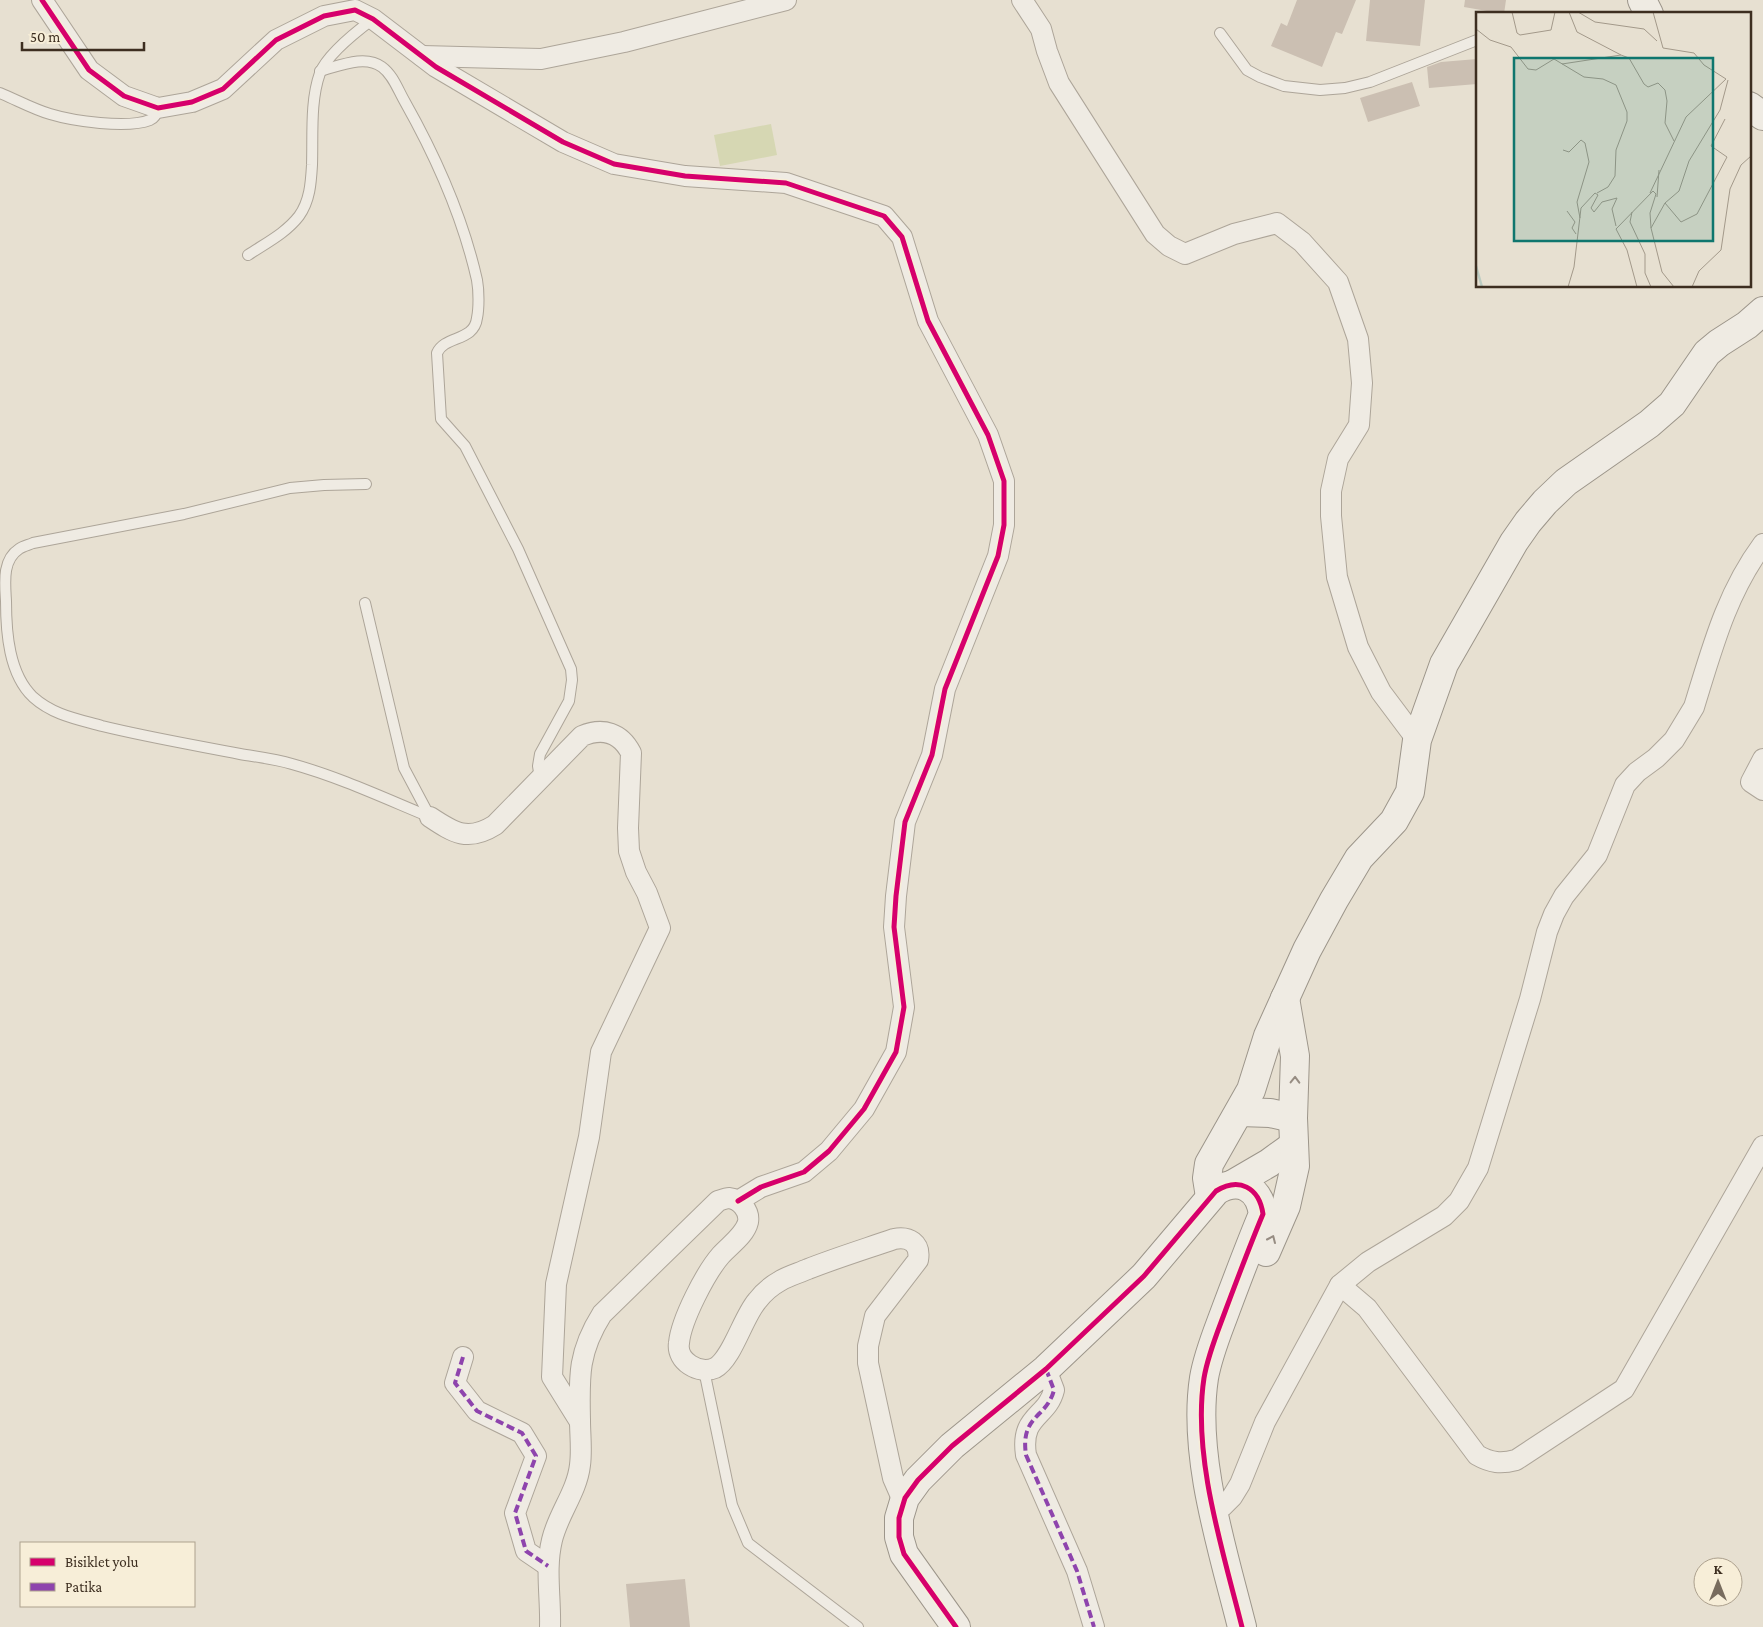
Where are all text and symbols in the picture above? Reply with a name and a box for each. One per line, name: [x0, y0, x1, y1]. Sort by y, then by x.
inset map: [1476, 12, 1750, 288]
scale bar: [22, 20, 145, 52]
text: 50 m: [30, 29, 60, 45]
one-way arrow: [1290, 1076, 1300, 1084]
one-way arrow: [1266, 1235, 1277, 1244]
legend: [20, 1542, 195, 1607]
text: Bisiklet yolu: [65, 1554, 139, 1571]
north arrow: [1693, 1557, 1743, 1607]
text: K: [1714, 1561, 1724, 1577]
text: Patika: [65, 1579, 102, 1595]

